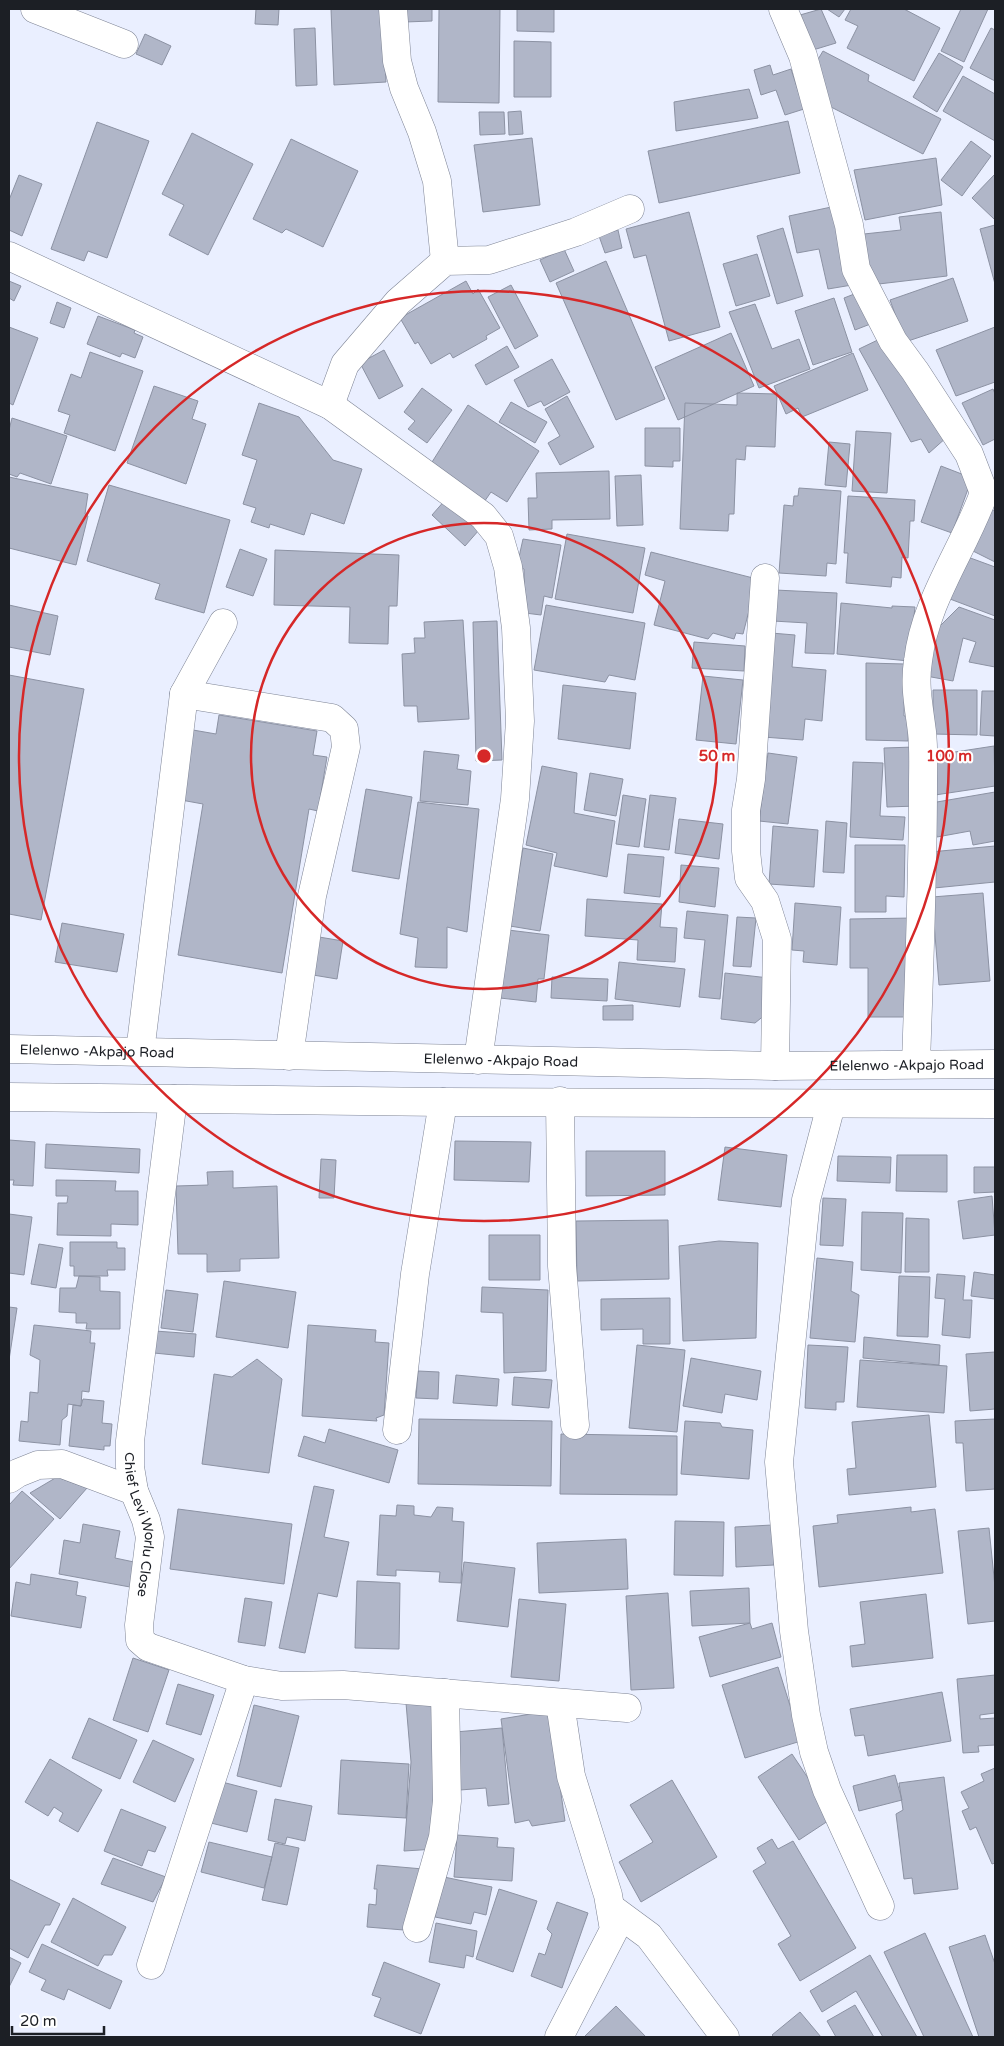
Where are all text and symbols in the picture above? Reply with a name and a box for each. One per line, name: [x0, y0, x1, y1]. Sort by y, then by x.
centre of rings: [475, 747, 493, 765]
text: 50 m: [699, 747, 735, 765]
text: 100 m: [926, 747, 972, 765]
street label: Elelenwo -Akpajo Road: [20, 1041, 174, 1062]
street label: Elelenwo -Akpajo Road: [423, 1050, 578, 1071]
street label: Elelenwo -Akpajo Road: [829, 1056, 984, 1075]
street label: Chief Levi Worlu Close: [121, 1452, 158, 1598]
scale bar: [12, 2004, 105, 2036]
text: 20 m: [20, 2012, 57, 2030]

